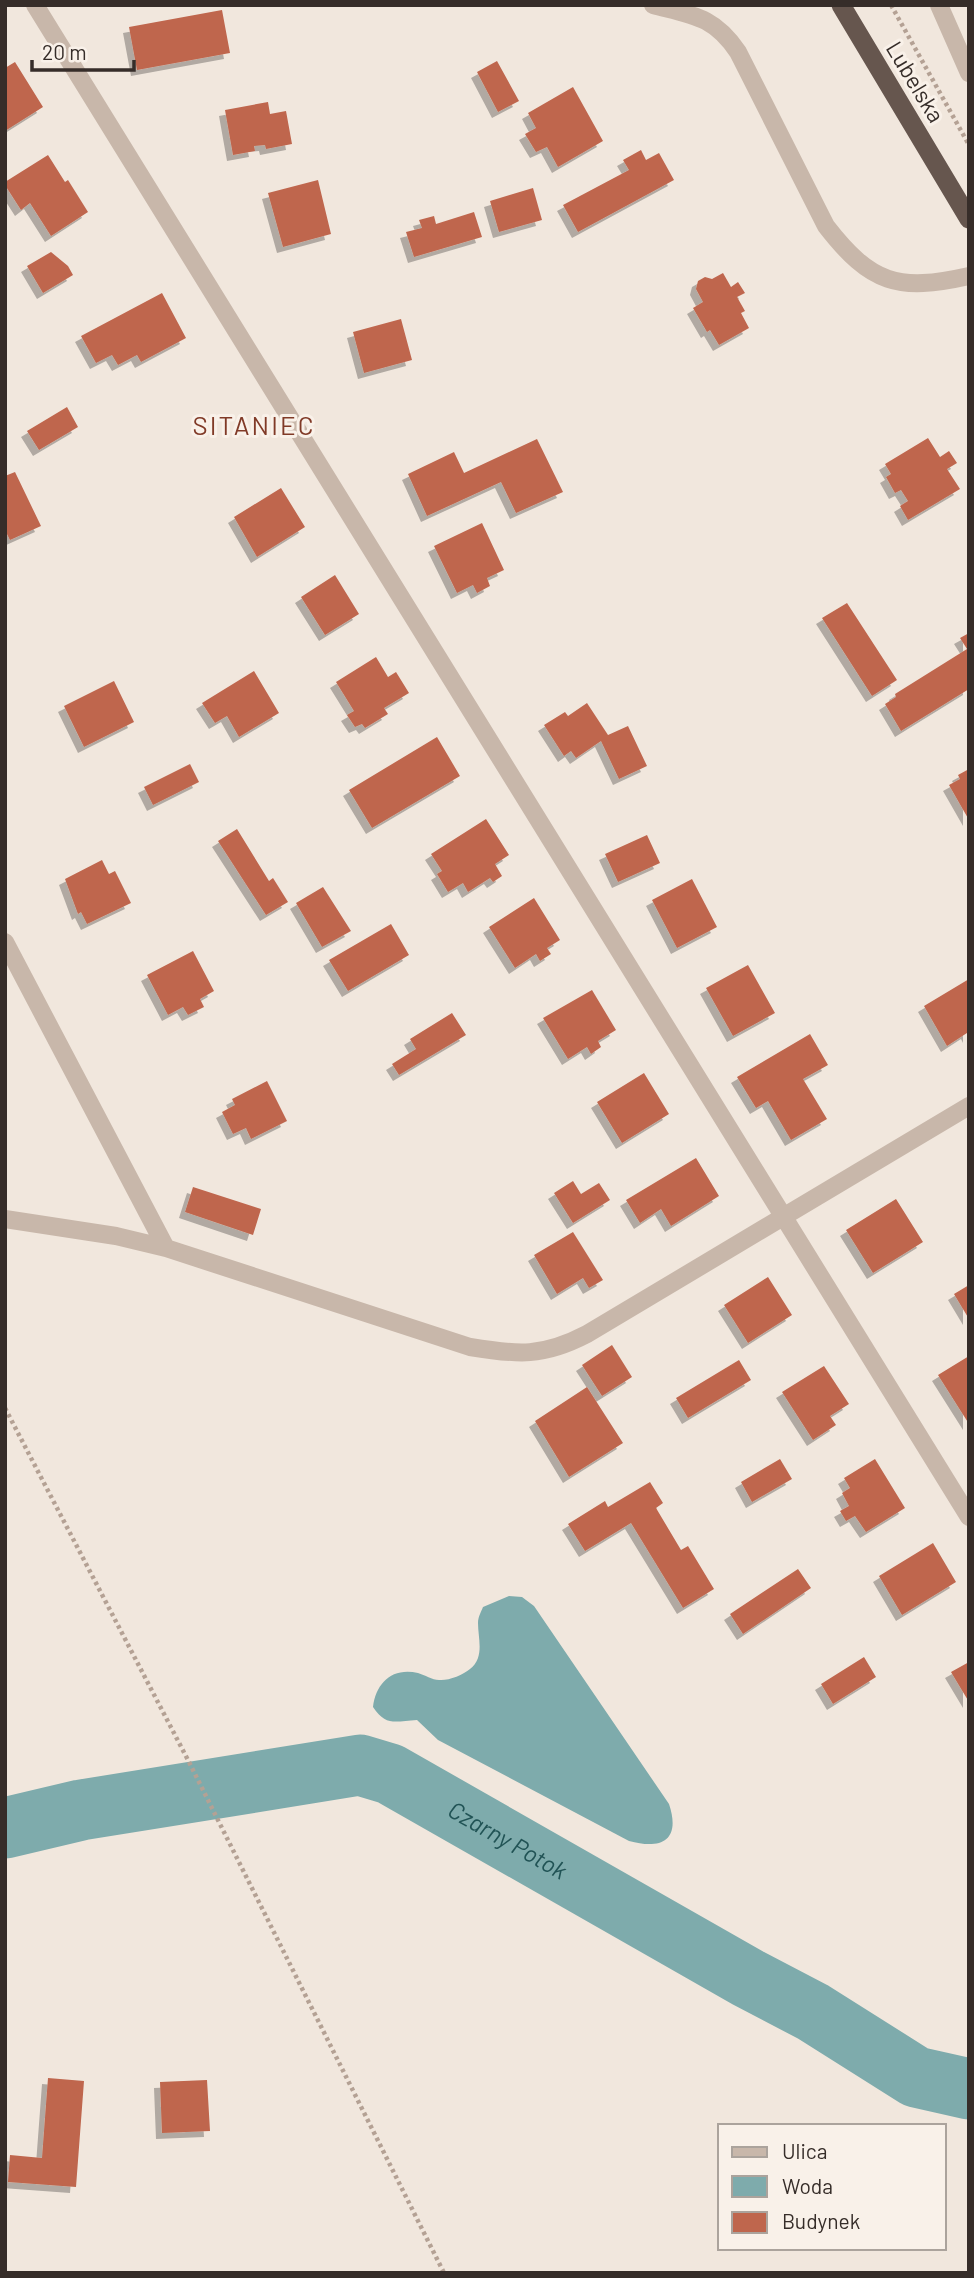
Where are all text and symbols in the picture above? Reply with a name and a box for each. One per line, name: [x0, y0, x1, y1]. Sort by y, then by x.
scale bar: [32, 28, 133, 72]
street label: Lubelska: [881, 36, 951, 127]
text: 20 m: [42, 39, 87, 64]
district label: SITANIEC: [193, 409, 315, 440]
water label: Czarny Potok: [444, 1794, 573, 1885]
legend: [718, 2124, 946, 2250]
text: Ulica: [782, 2138, 827, 2163]
text: Woda: [782, 2173, 833, 2198]
text: Budynek: [782, 2208, 860, 2233]

